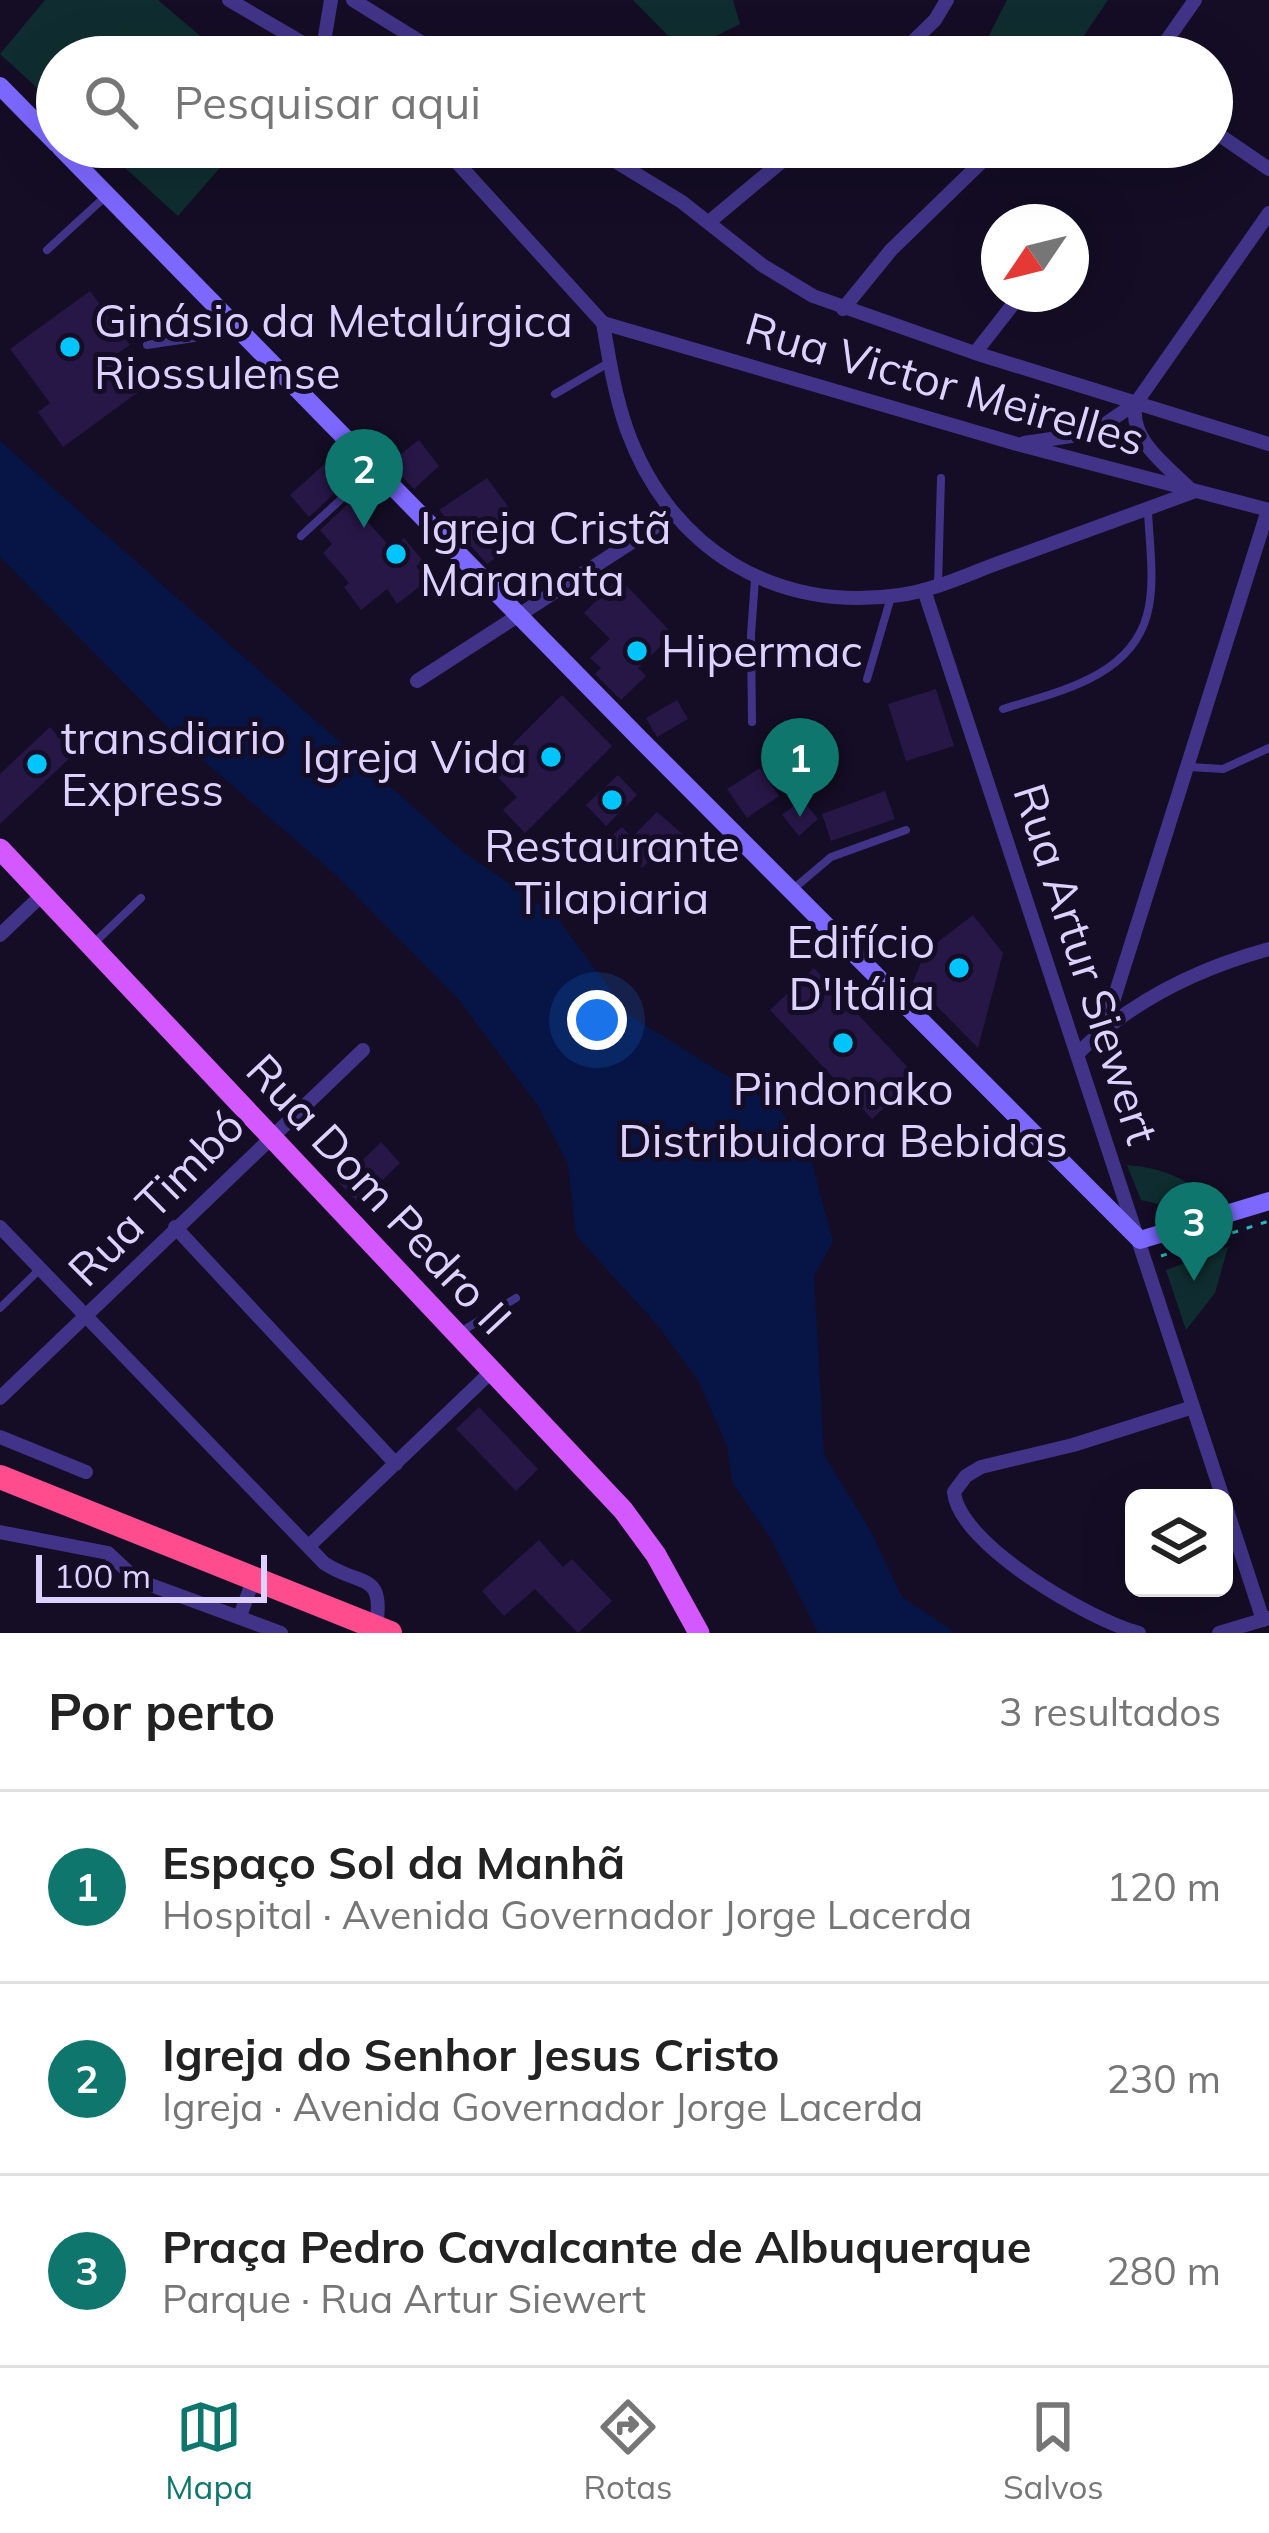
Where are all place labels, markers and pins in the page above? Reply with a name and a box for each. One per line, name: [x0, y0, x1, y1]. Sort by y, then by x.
place label: Ginásio da Metalúrgica Riossulense: [94, 292, 573, 400]
marker: Ginásio da Metalúrgica Riossulense: [57, 334, 83, 360]
pin: 2: [325, 429, 403, 528]
place label: Igreja Cristã Maranata: [420, 499, 671, 607]
marker: Igreja Cristã Maranata: [383, 541, 409, 567]
place label: Hipermac: [661, 622, 863, 678]
marker: Hipermac: [624, 638, 650, 664]
place label: transdiario Express: [61, 709, 286, 817]
pin: 1: [761, 718, 839, 817]
place label: Igreja Vida: [302, 728, 527, 784]
marker: Igreja Vida: [538, 744, 564, 770]
marker: transdiario Express: [24, 751, 50, 777]
marker: Restaurante Tilapiaria: [599, 787, 625, 813]
place label: Restaurante Tilapiaria: [484, 817, 740, 925]
place label: Edifício D'Itália: [786, 913, 935, 1021]
marker: Edifício D'Itália: [946, 955, 972, 981]
marker: Pindonako Distribuidora Bebidas: [830, 1030, 856, 1056]
place label: Pindonako Distribuidora Bebidas: [618, 1060, 1068, 1168]
pin: 3: [1155, 1182, 1233, 1281]

